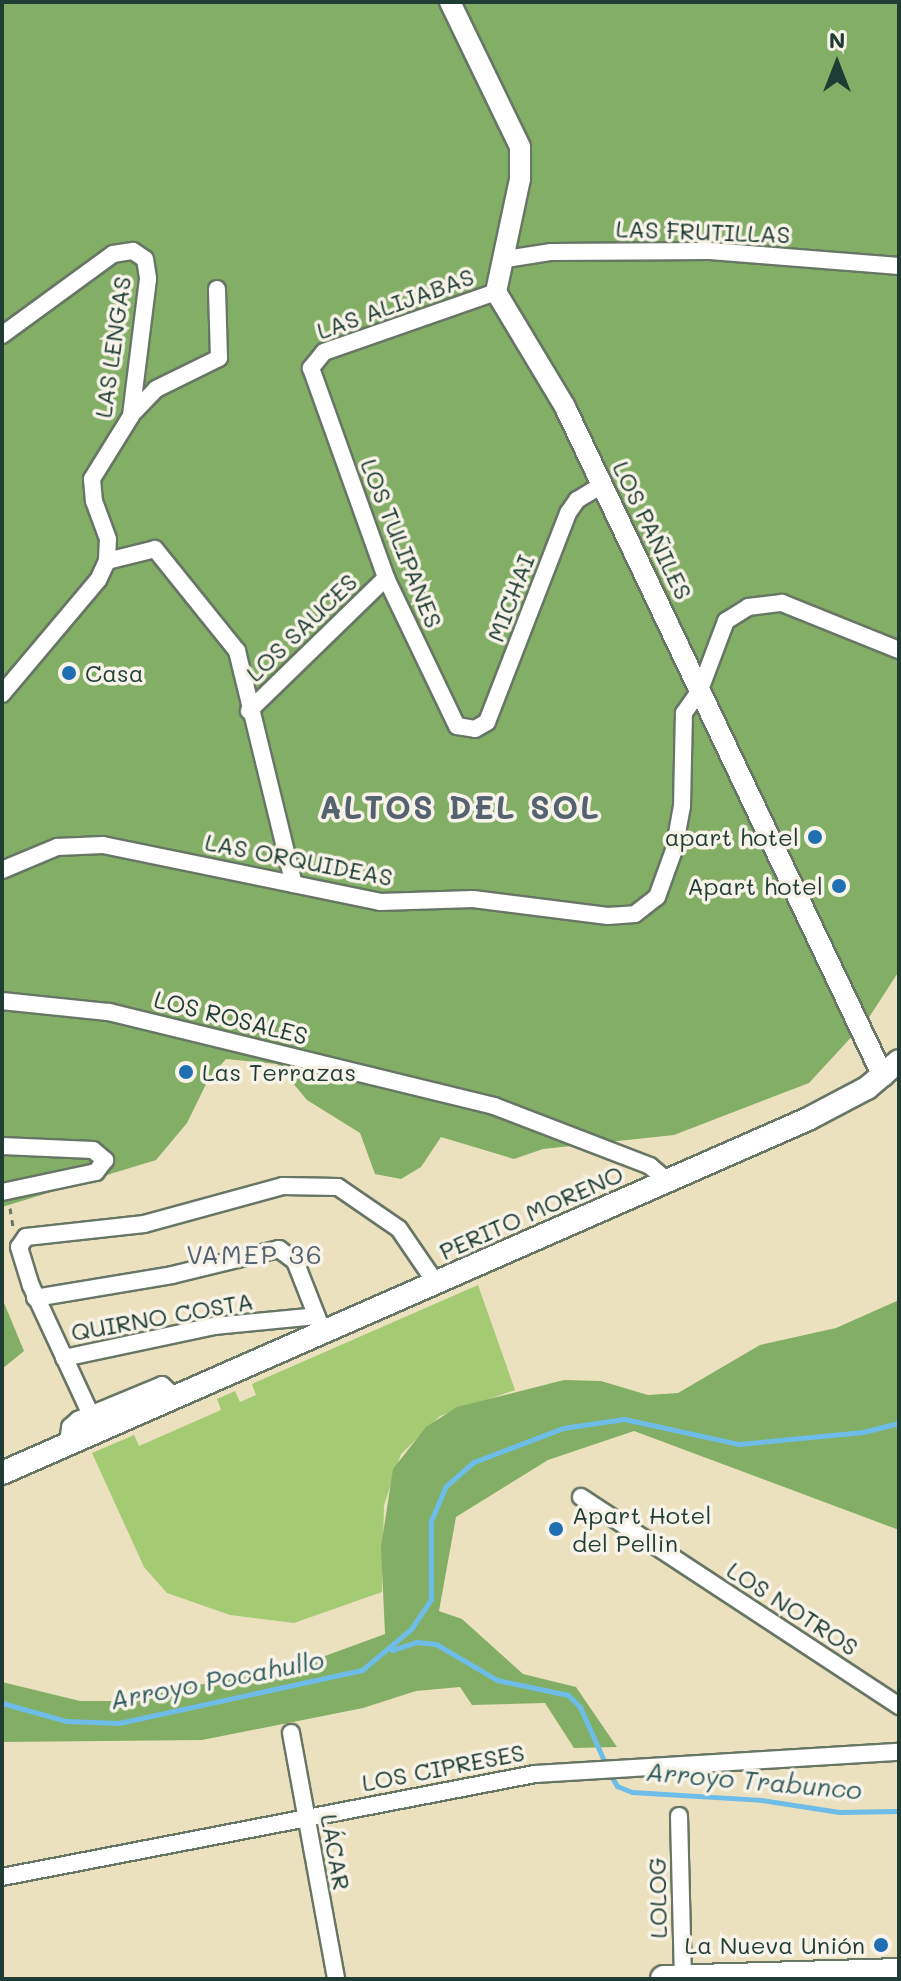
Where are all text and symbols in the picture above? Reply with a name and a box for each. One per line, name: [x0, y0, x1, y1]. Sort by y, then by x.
north arrow: [797, 24, 877, 104]
text: N: [829, 25, 845, 54]
street label: LAS FRUTILLAS: [615, 214, 791, 248]
street label: LAS ALIJABAS: [313, 261, 477, 345]
street label: LAS LENGAS: [88, 274, 136, 420]
street label: LOS TULIPANES: [355, 454, 449, 632]
street label: LOS PAÑILES: [607, 456, 699, 604]
street label: MICHAI: [480, 550, 540, 646]
street label: LOS SAUCES: [239, 567, 363, 687]
place label: Casa: [85, 659, 144, 687]
marker: Casa: [60, 664, 78, 682]
district label: ALTOS DEL SOL: [319, 787, 601, 825]
place label: apart hotel: [665, 823, 799, 851]
street label: LAS ORQUIDEAS: [203, 827, 395, 891]
marker: apart hotel: [806, 828, 824, 846]
place label: Apart hotel: [687, 872, 823, 900]
marker: Apart hotel: [830, 877, 848, 895]
street label: LOS ROSALES: [151, 984, 311, 1050]
place label: Las Terrazas: [202, 1058, 356, 1086]
marker: Las Terrazas: [177, 1063, 195, 1081]
street label: PERITO MORENO: [435, 1159, 627, 1265]
district label: VAMEP 36: [186, 1239, 324, 1271]
street label: QUIRNO COSTA: [69, 1286, 255, 1346]
place label: Apart Hotel del Pellin: [572, 1501, 711, 1557]
marker: Apart Hotel del Pellin: [547, 1520, 565, 1538]
street label: LOS NOTROS: [722, 1555, 864, 1661]
water label: Arroyo Pocahullo: [108, 1644, 326, 1716]
street label: LOS CIPRESES: [359, 1737, 527, 1797]
water label: Arroyo Trabunco: [645, 1756, 863, 1806]
street label: LÁCAR: [315, 1812, 357, 1892]
street label: LOLOG: [642, 1857, 672, 1939]
place label: La Nueva Unión: [685, 1931, 865, 1959]
marker: La Nueva Unión: [872, 1936, 890, 1954]

